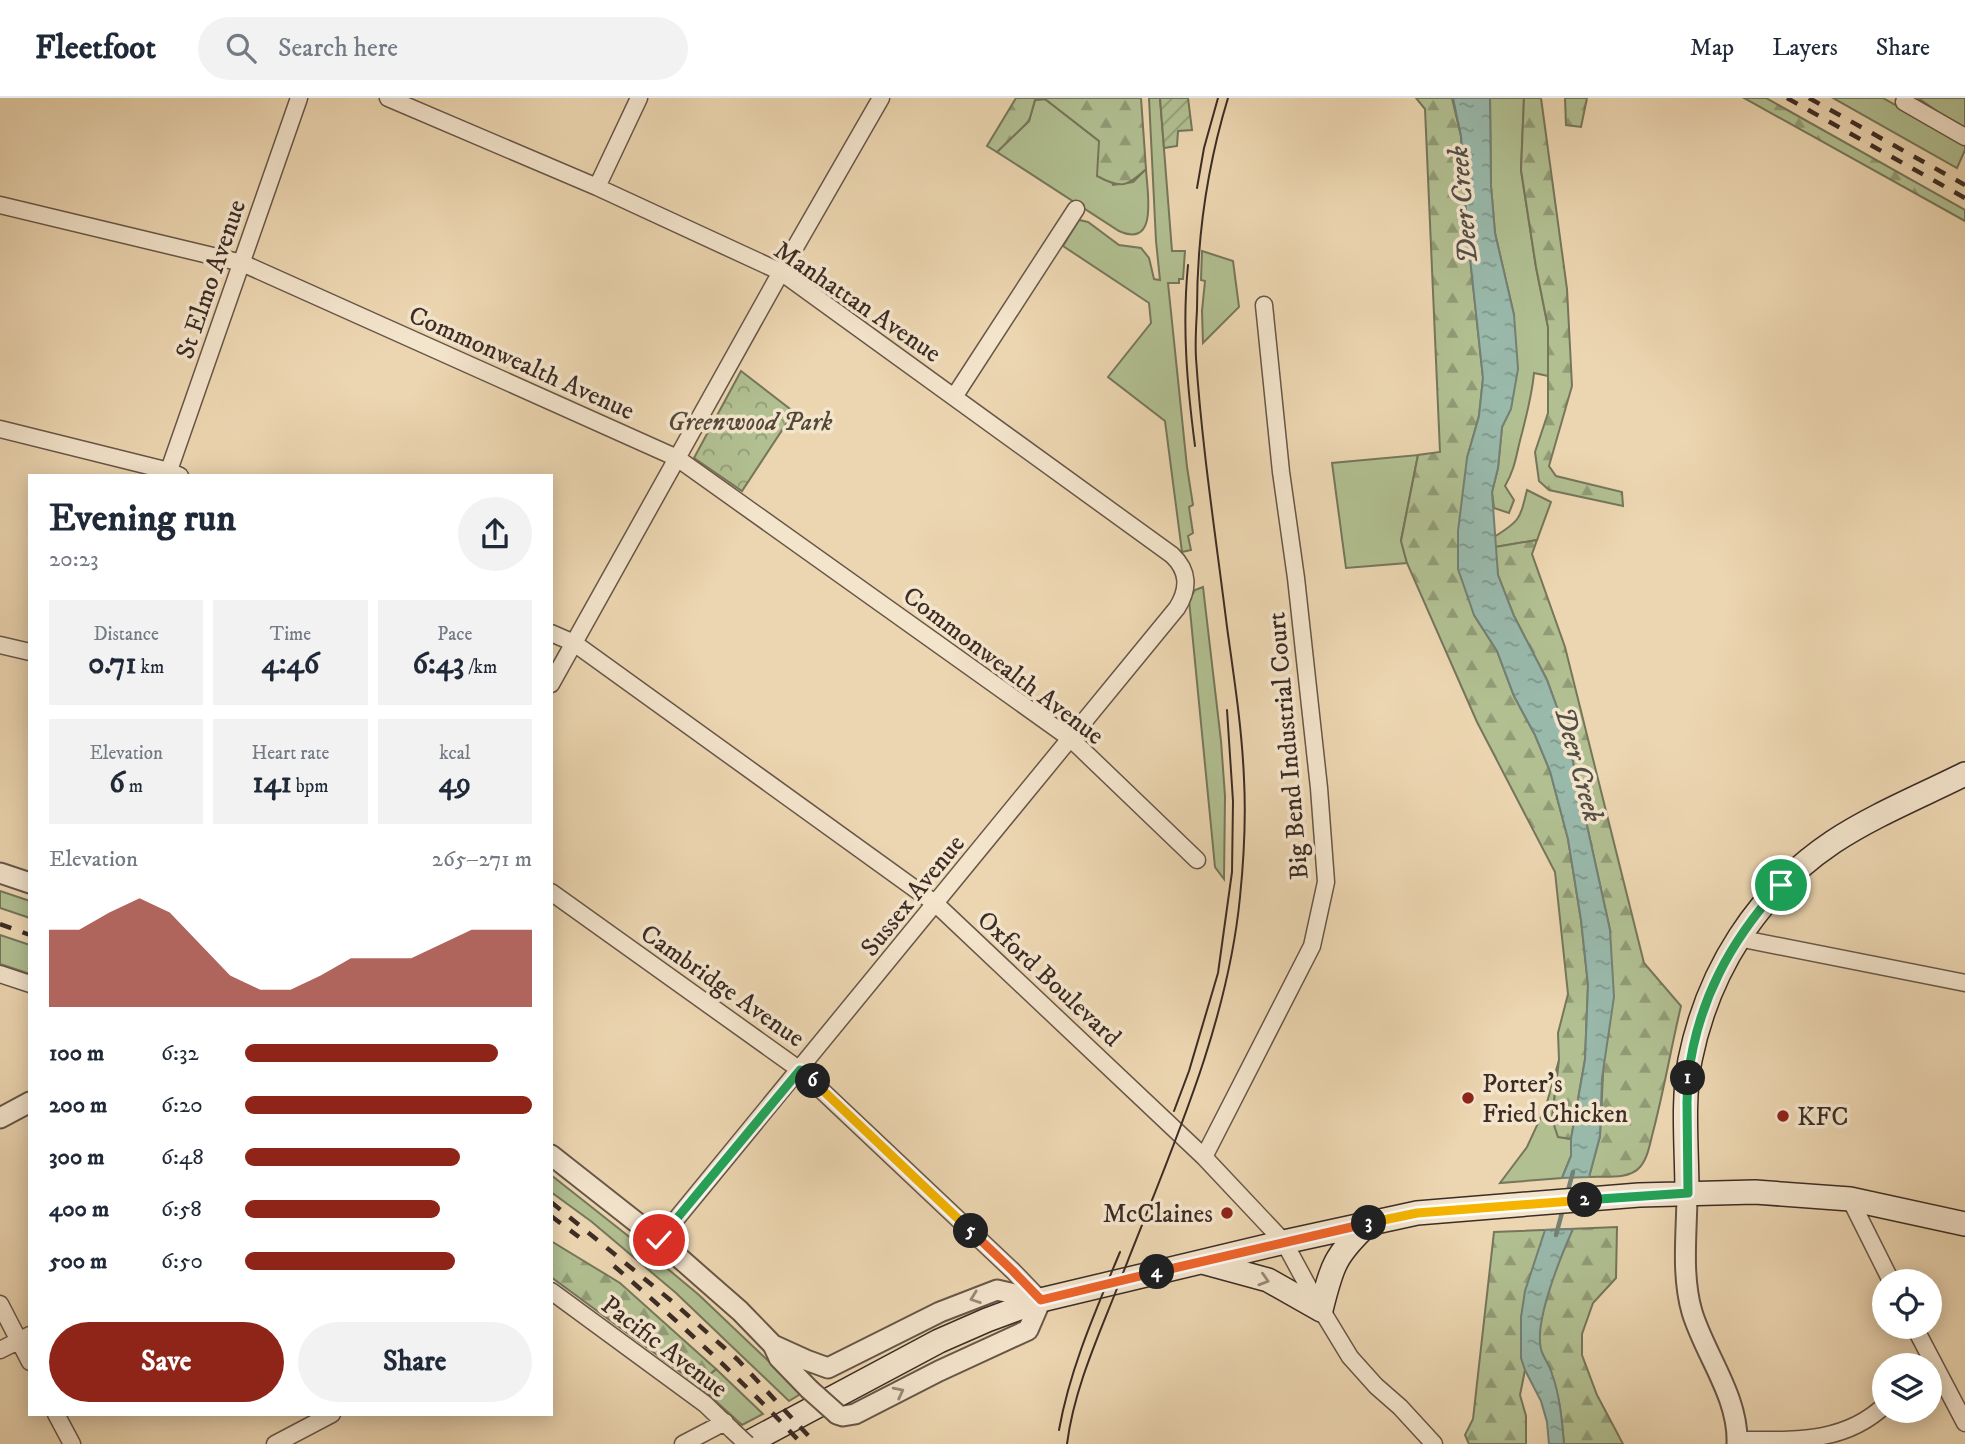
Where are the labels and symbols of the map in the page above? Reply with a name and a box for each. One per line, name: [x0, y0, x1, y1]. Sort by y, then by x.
water label: Deer Creek: [1441, 144, 1486, 265]
street label: St Elmo Avenue: [169, 195, 254, 364]
street label: Manhattan Avenue: [767, 234, 947, 370]
street label: Commonwealth Avenue: [403, 299, 639, 428]
park label: Greenwood Park: [668, 406, 833, 439]
street label: Commonwealth Avenue: [896, 580, 1110, 753]
street label: Big Bend Industrial Court: [1260, 611, 1317, 881]
water label: Deer Creek: [1546, 703, 1611, 826]
street label: Sussex Avenue: [854, 828, 972, 964]
pin: [1751, 855, 1811, 915]
street label: Oxford Boulevard: [970, 904, 1128, 1054]
street label: Cambridge Avenue: [634, 917, 811, 1055]
pin: 1: [1670, 1060, 1706, 1096]
pin: 6: [796, 1063, 830, 1098]
place label: Porter's Fried Chicken: [1482, 1068, 1629, 1131]
marker: Porter's Fried Chicken: [1460, 1090, 1476, 1106]
place label: KFC: [1797, 1101, 1849, 1134]
marker: KFC: [1775, 1108, 1791, 1124]
pin: 2: [1568, 1182, 1602, 1218]
place label: McClaines: [1103, 1198, 1213, 1231]
marker: McClaines: [1219, 1205, 1235, 1221]
pin: 3: [1352, 1206, 1386, 1240]
pin: [629, 1210, 689, 1270]
pin: 5: [954, 1214, 988, 1248]
pin: 4: [1140, 1254, 1174, 1290]
one-way arrow: [1257, 1271, 1269, 1286]
street label: Pacific Avenue: [594, 1289, 734, 1406]
one-way arrow: [970, 1290, 982, 1304]
one-way arrow: [892, 1386, 905, 1400]

